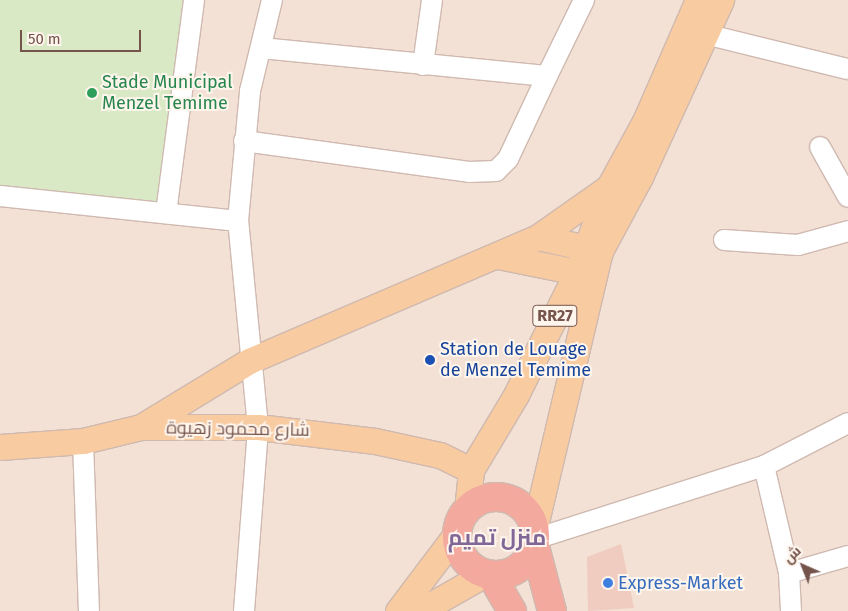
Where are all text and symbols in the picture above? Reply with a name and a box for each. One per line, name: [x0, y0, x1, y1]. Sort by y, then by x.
scale bar: [22, 20, 144, 52]
text: 50 m: [28, 30, 61, 48]
place label: Stade Municipal Menzel Temime: [102, 72, 232, 115]
marker: Stade Municipal Menzel Temime: [86, 87, 98, 99]
road number: RR27: [531, 302, 579, 330]
place label: Station de Louage de Menzel Temime: [440, 339, 591, 382]
marker: Station de Louage de Menzel Temime: [424, 354, 436, 366]
street label: شارع محمود زهيوة: [166, 417, 310, 441]
district label: منزل تميم: [448, 525, 546, 551]
north arrow: [778, 541, 828, 591]
text: ش: [780, 542, 805, 567]
place label: Express-Market: [618, 572, 743, 594]
marker: Express-Market: [602, 577, 614, 589]

